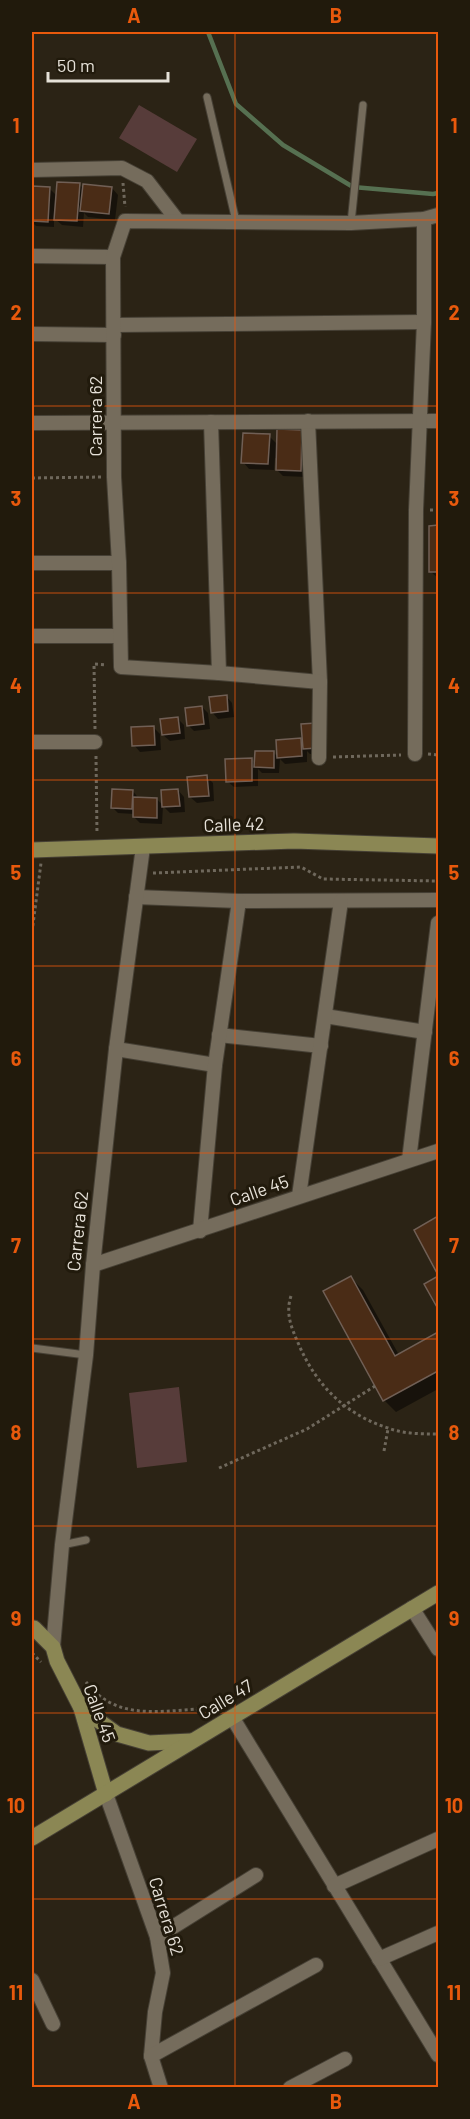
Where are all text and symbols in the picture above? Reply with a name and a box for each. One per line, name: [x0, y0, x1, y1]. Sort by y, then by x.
text: A: [127, 3, 141, 27]
text: B: [330, 3, 342, 27]
scale bar: [48, 45, 168, 83]
text: 50 m: [57, 54, 95, 76]
text: 1: [12, 113, 20, 137]
text: 1: [450, 113, 458, 137]
text: 2: [10, 300, 22, 324]
text: 2: [448, 300, 460, 324]
street label: Carrera 62: [84, 376, 106, 456]
text: 3: [11, 486, 21, 510]
text: 3: [449, 486, 459, 510]
text: 4: [10, 673, 22, 697]
text: 4: [448, 673, 460, 697]
street label: Calle 42: [203, 812, 265, 836]
text: 5: [11, 860, 22, 884]
text: 5: [449, 860, 460, 884]
text: 6: [11, 1046, 22, 1070]
text: 6: [449, 1046, 460, 1070]
street label: Calle 45: [227, 1170, 291, 1210]
street label: Carrera 62: [62, 1190, 92, 1272]
text: 7: [11, 1233, 21, 1257]
text: 7: [449, 1233, 459, 1257]
text: 8: [11, 1420, 22, 1444]
text: 8: [449, 1420, 460, 1444]
text: 9: [11, 1606, 21, 1630]
text: 9: [449, 1606, 459, 1630]
street label: Calle 47: [194, 1674, 257, 1724]
street label: Calle 45: [79, 1681, 121, 1745]
text: 10: [7, 1793, 25, 1817]
text: 10: [445, 1793, 463, 1817]
street label: Carrera 62: [145, 1874, 189, 1958]
text: 11: [9, 1980, 23, 2004]
text: 11: [447, 1980, 461, 2004]
text: A: [127, 2089, 141, 2113]
text: B: [330, 2089, 342, 2113]

